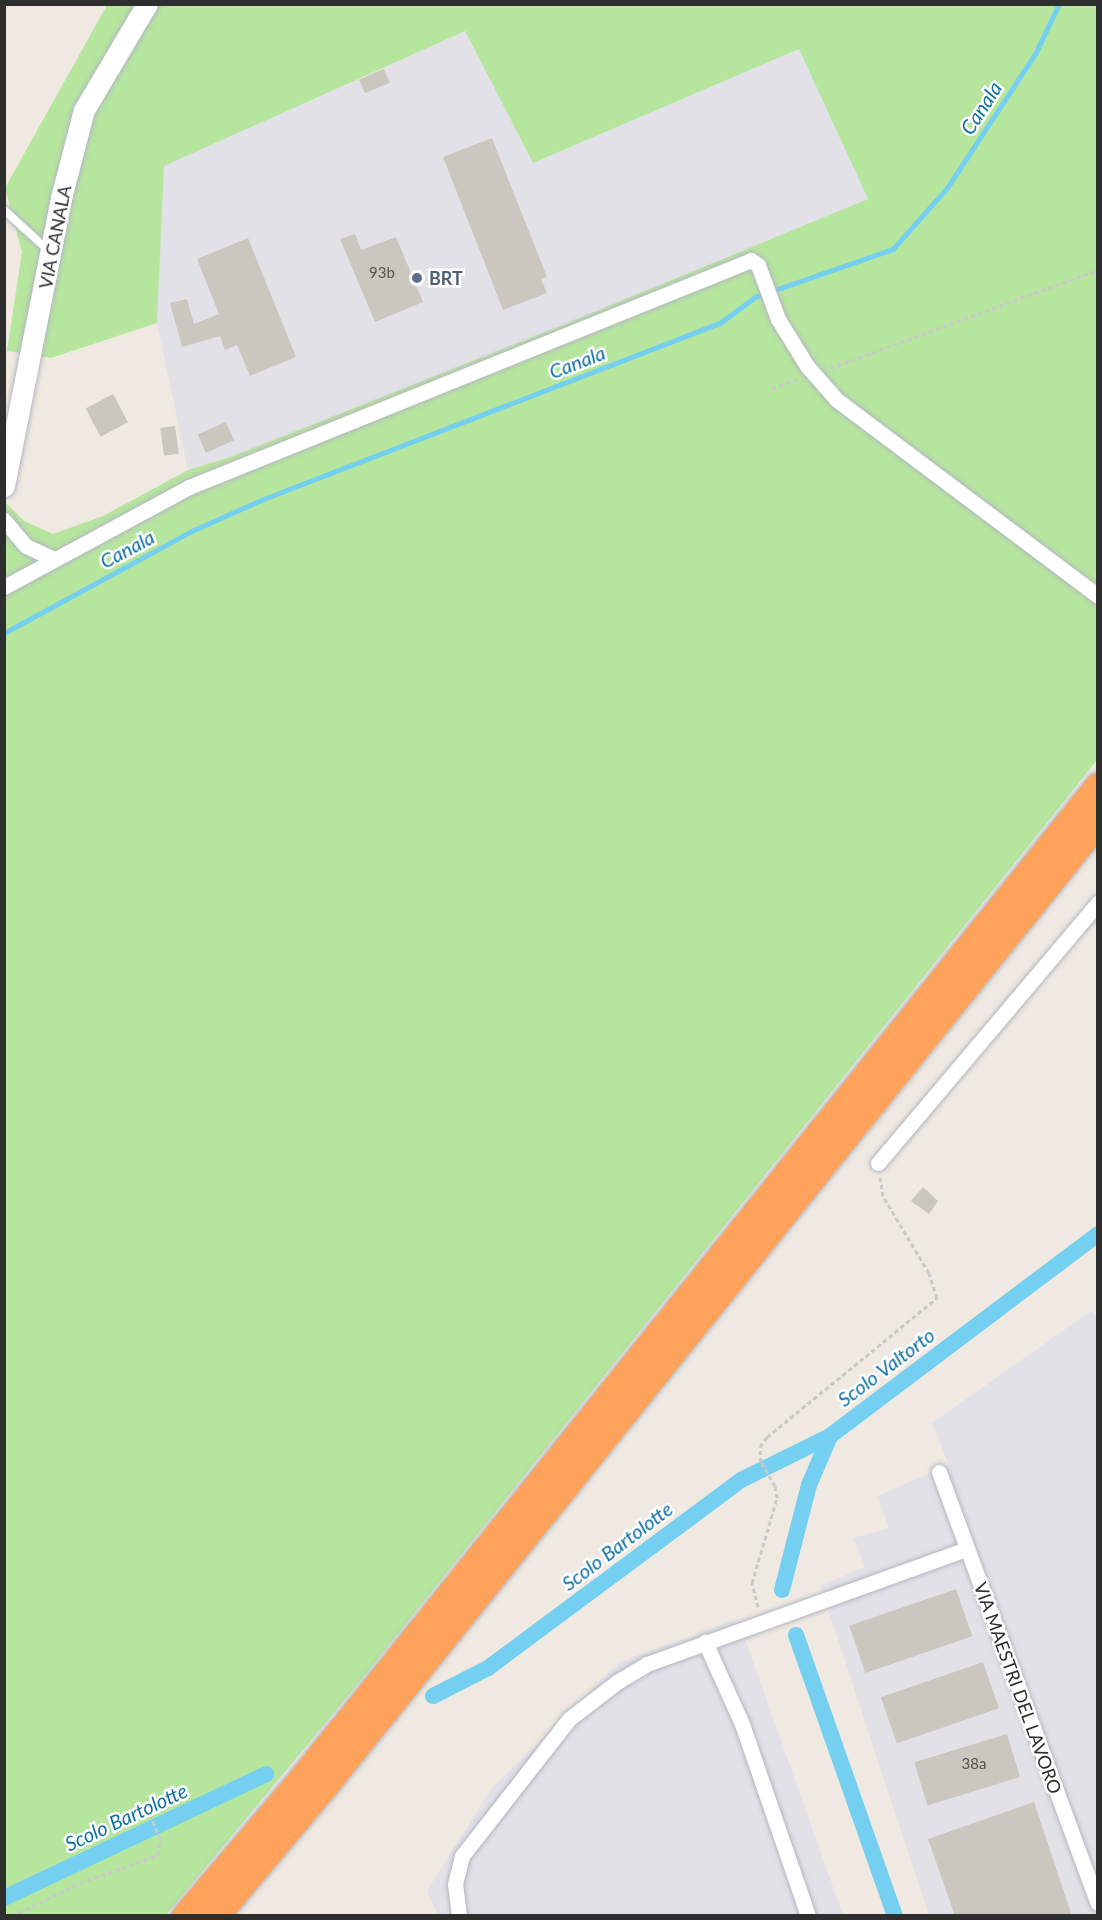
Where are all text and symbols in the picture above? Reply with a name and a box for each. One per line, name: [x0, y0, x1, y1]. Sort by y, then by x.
water label: Canala: [955, 77, 1007, 139]
street label: VIA CANALA: [34, 183, 76, 291]
house number: 93b: [369, 264, 395, 282]
place label: BRT: [429, 267, 463, 289]
marker: BRT: [410, 271, 424, 285]
water label: Canala: [546, 340, 608, 384]
water label: Canala: [96, 525, 158, 573]
water label: Scolo Valtorto: [832, 1322, 940, 1412]
water label: Scolo Bartolotte: [557, 1497, 677, 1595]
street label: VIA MAESTRI DEL LAVORO: [969, 1579, 1067, 1797]
house number: 38a: [962, 1755, 986, 1773]
water label: Scolo Bartolotte: [61, 1778, 191, 1856]

